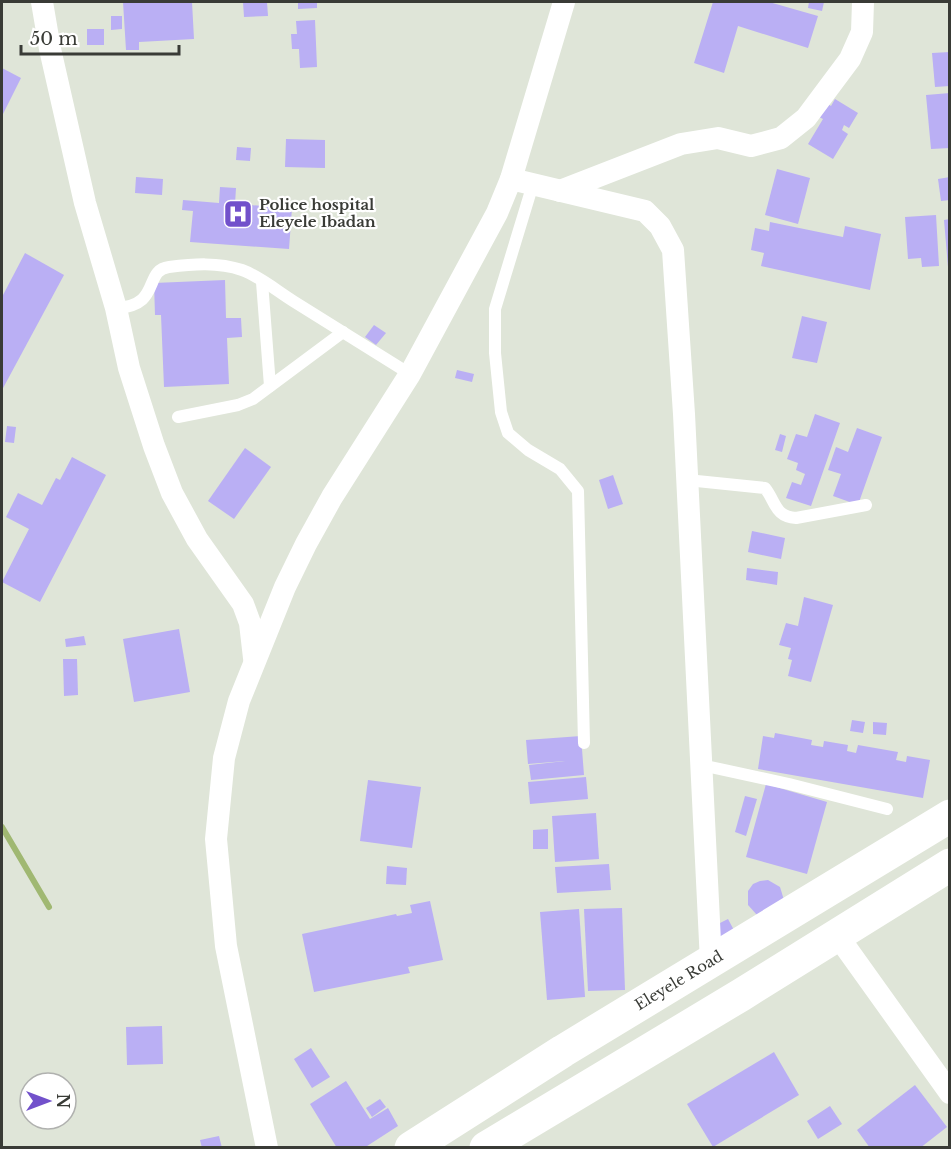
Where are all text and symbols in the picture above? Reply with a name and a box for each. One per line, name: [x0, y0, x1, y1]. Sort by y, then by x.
scale bar: [21, 18, 178, 56]
text: 50 m: [30, 28, 78, 50]
place label: Police hospital Eleyele Ibadan: [259, 195, 376, 231]
hospital icon: Police hospital Eleyele Ibadan: [222, 198, 254, 230]
street label: Eleyele Road: [631, 946, 726, 1014]
north arrow: [18, 1071, 78, 1131]
text: N: [53, 1093, 73, 1109]

